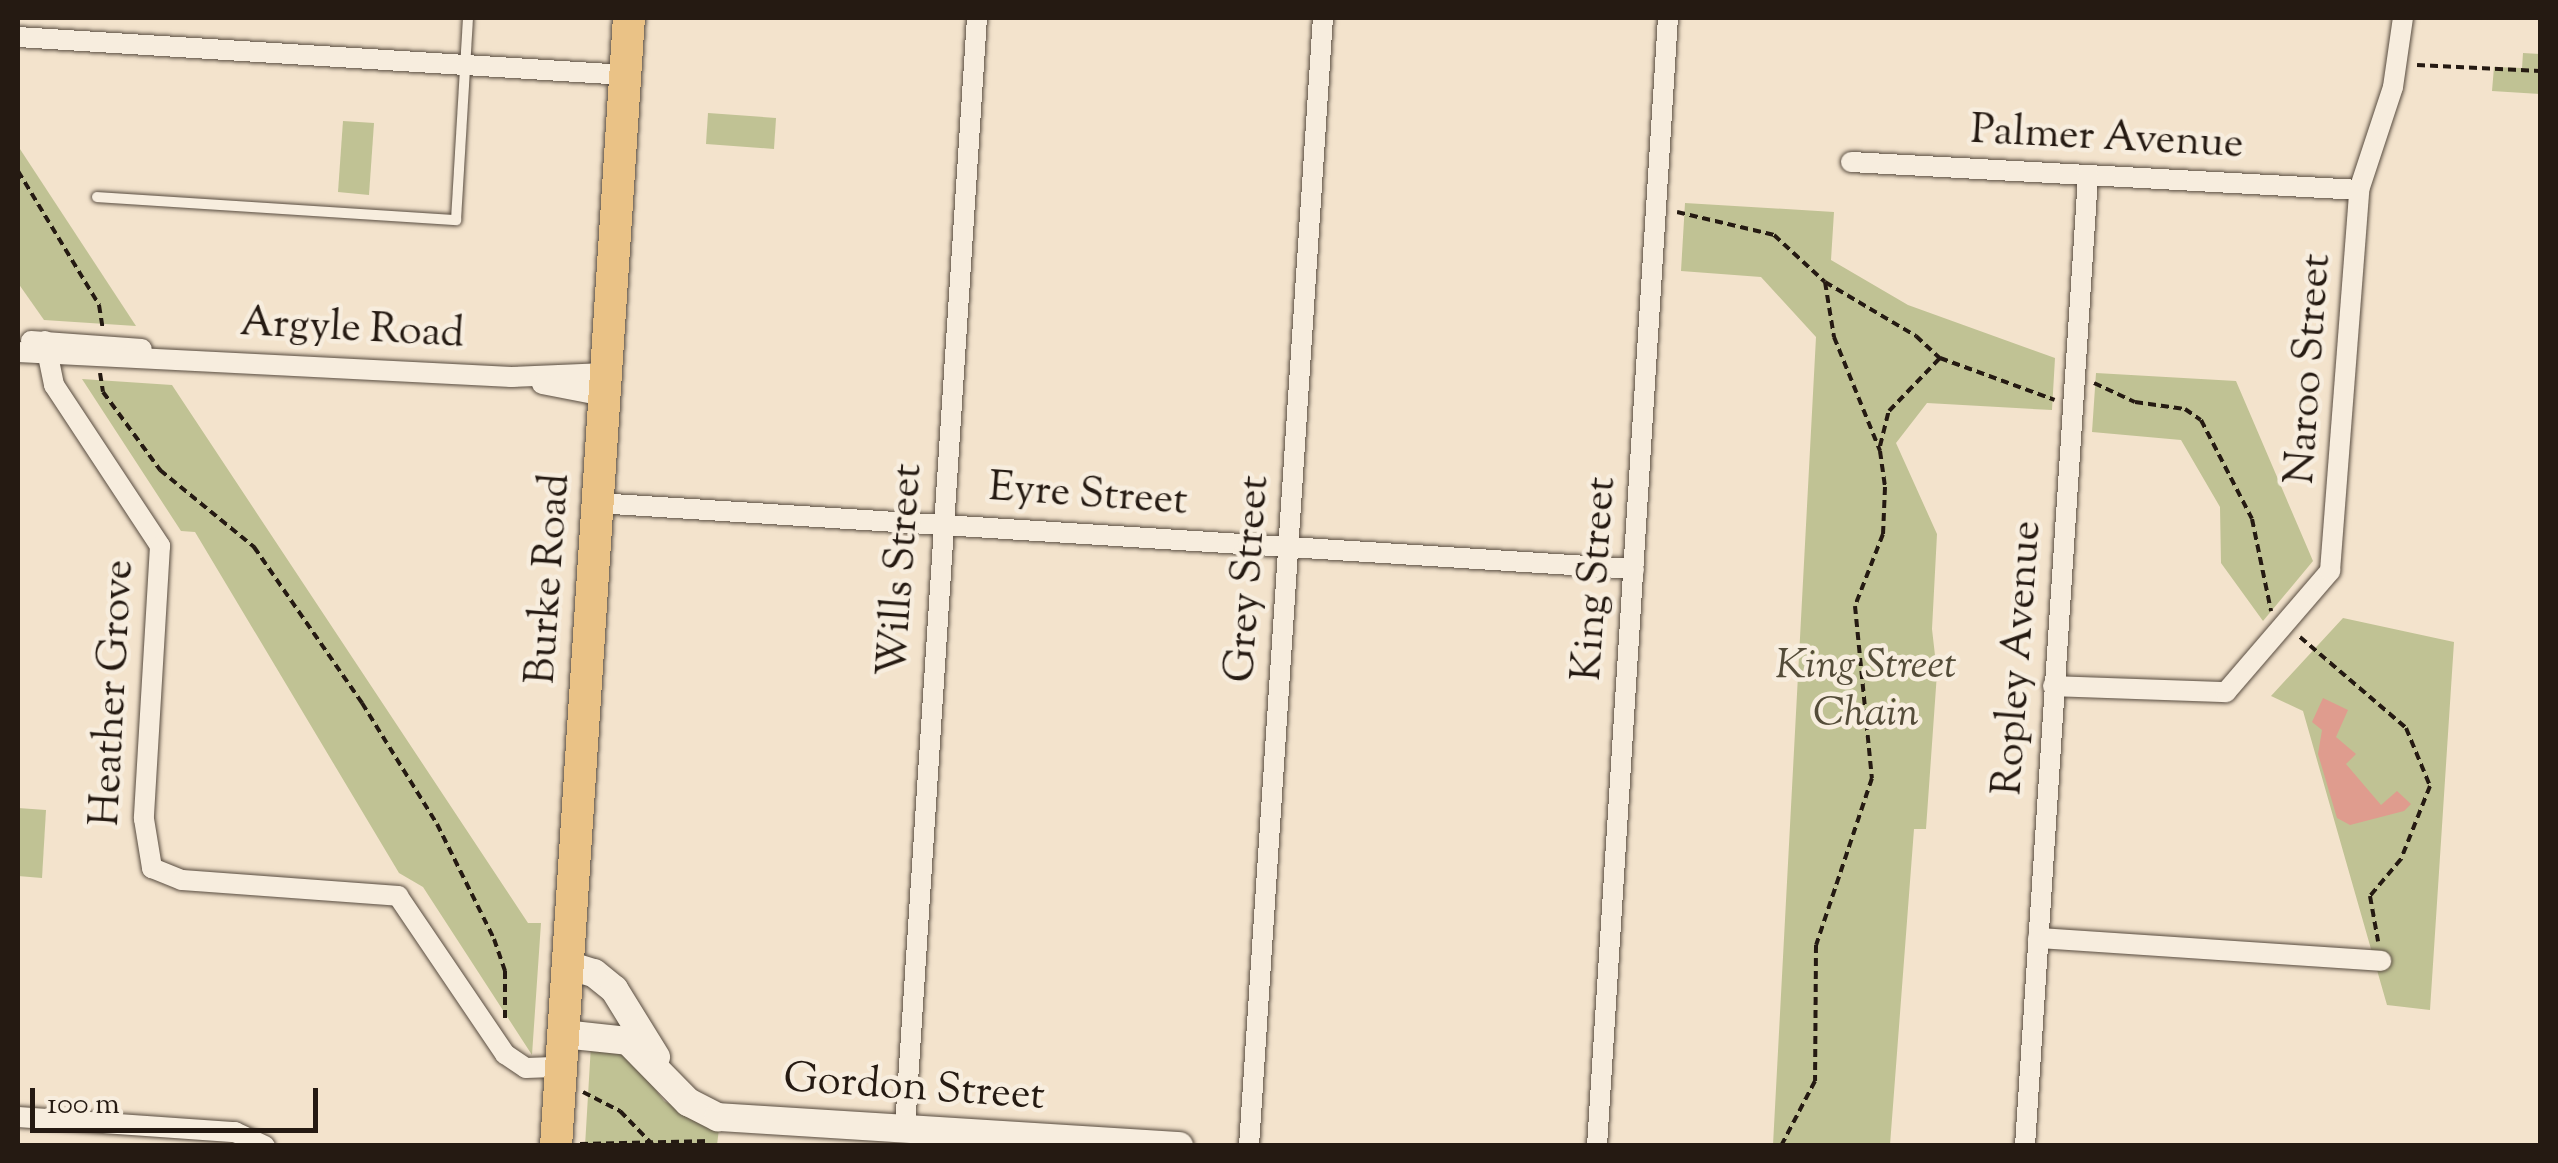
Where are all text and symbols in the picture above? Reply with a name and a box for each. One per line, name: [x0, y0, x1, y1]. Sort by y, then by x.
street label: Palmer Avenue: [1969, 107, 2245, 171]
street label: Naroo Street: [2277, 252, 2343, 486]
street label: Argyle Road: [239, 299, 465, 361]
street label: Wills Street: [869, 462, 935, 678]
street label: Eyre Street: [987, 464, 1189, 528]
street label: Burke Road: [517, 472, 583, 686]
street label: Grey Street: [1217, 474, 1281, 684]
street label: King Street: [1564, 475, 1628, 683]
street label: Ropley Avenue: [1984, 519, 2054, 797]
street label: Heather Grove: [82, 558, 146, 828]
park label: King Street Chain: [1775, 642, 1957, 740]
street label: Gordon Street: [782, 1055, 1046, 1123]
scale bar: [35, 1068, 322, 1130]
text: 100 m: [47, 1084, 120, 1127]

